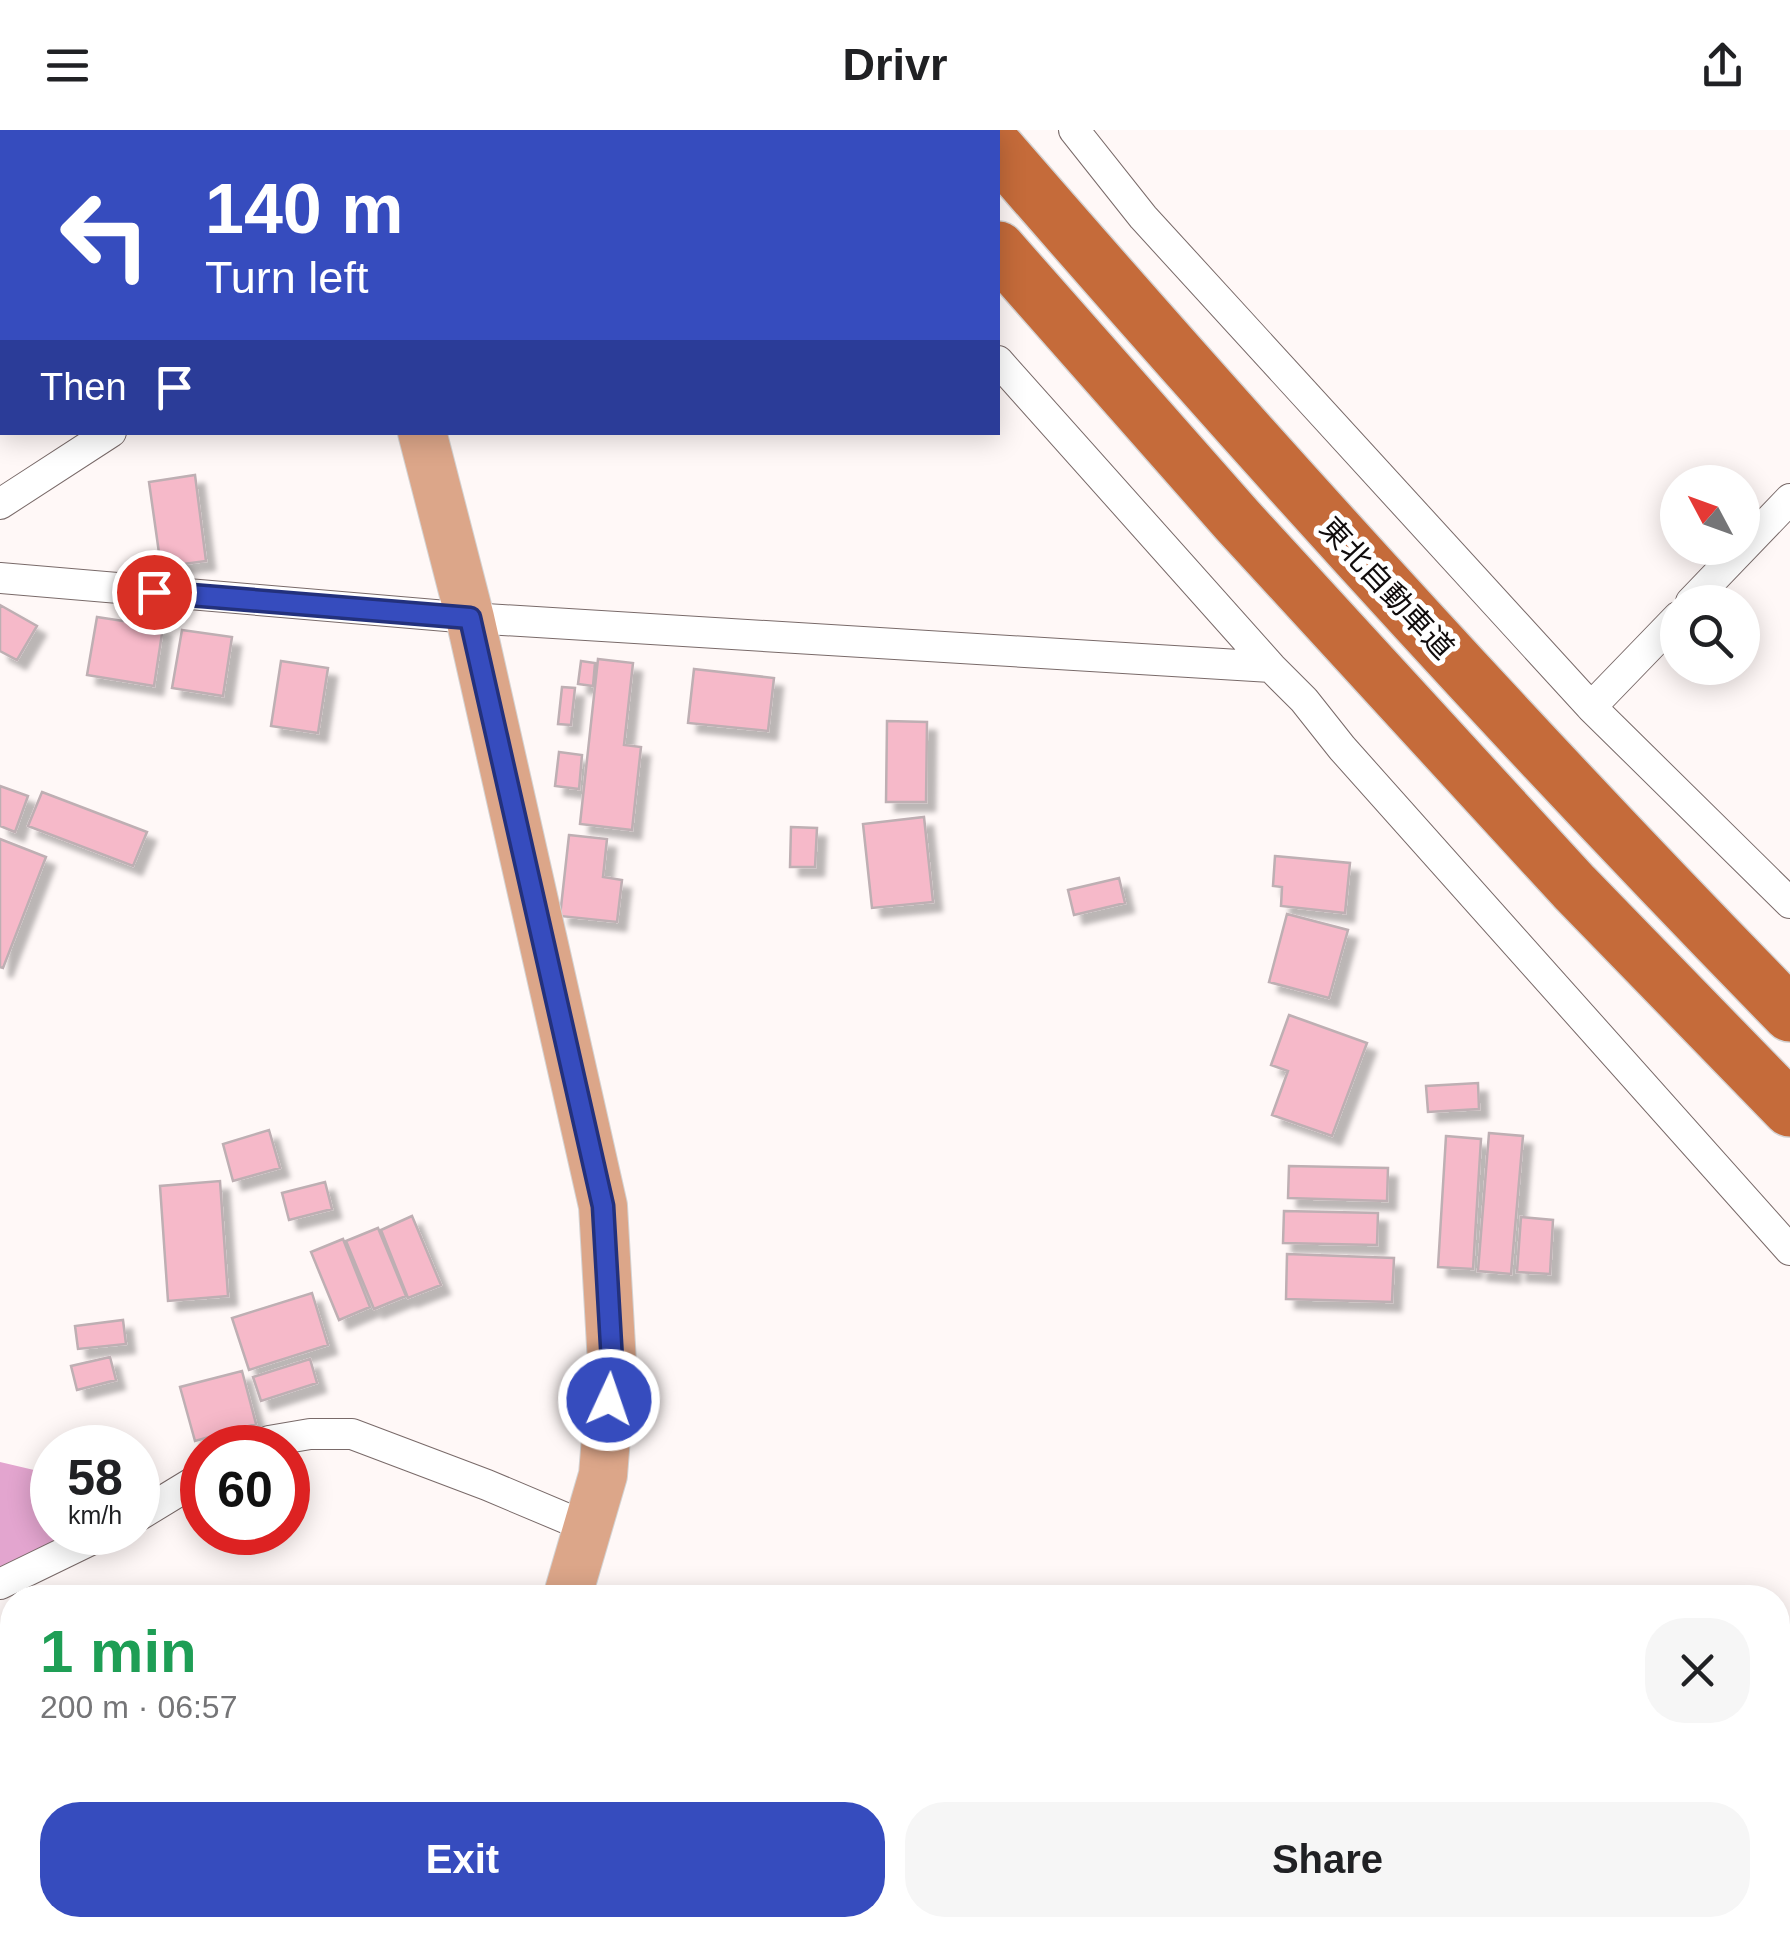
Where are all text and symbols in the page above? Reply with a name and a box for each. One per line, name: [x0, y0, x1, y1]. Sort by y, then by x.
icon: menu: [40, 38, 95, 93]
icon: share: [1695, 38, 1750, 93]
text: Drivr: [842, 39, 948, 90]
icon: left: [40, 170, 170, 300]
text: 140 m: [205, 170, 403, 248]
text: Turn left: [205, 252, 368, 303]
icon: arrive: [147, 360, 202, 415]
text: Then: [40, 366, 127, 408]
north arrow: [1660, 465, 1760, 565]
map controls: [1660, 465, 1760, 685]
street label: 東北自動車道: [1314, 511, 1460, 665]
pin: [112, 550, 197, 635]
icon: arrive: [127, 565, 182, 620]
button: search: [1660, 585, 1760, 685]
position arrow: [557, 1348, 661, 1452]
speed limit sign: 60: [180, 1425, 310, 1555]
text: 58: [67, 1450, 123, 1506]
text: km/h: [68, 1501, 122, 1529]
text: 1 min: [40, 1618, 197, 1685]
button: close: [1645, 1618, 1750, 1723]
text: 200 m · 06:57: [40, 1689, 237, 1725]
button: Exit: [40, 1802, 885, 1917]
button: Share: [905, 1802, 1750, 1917]

